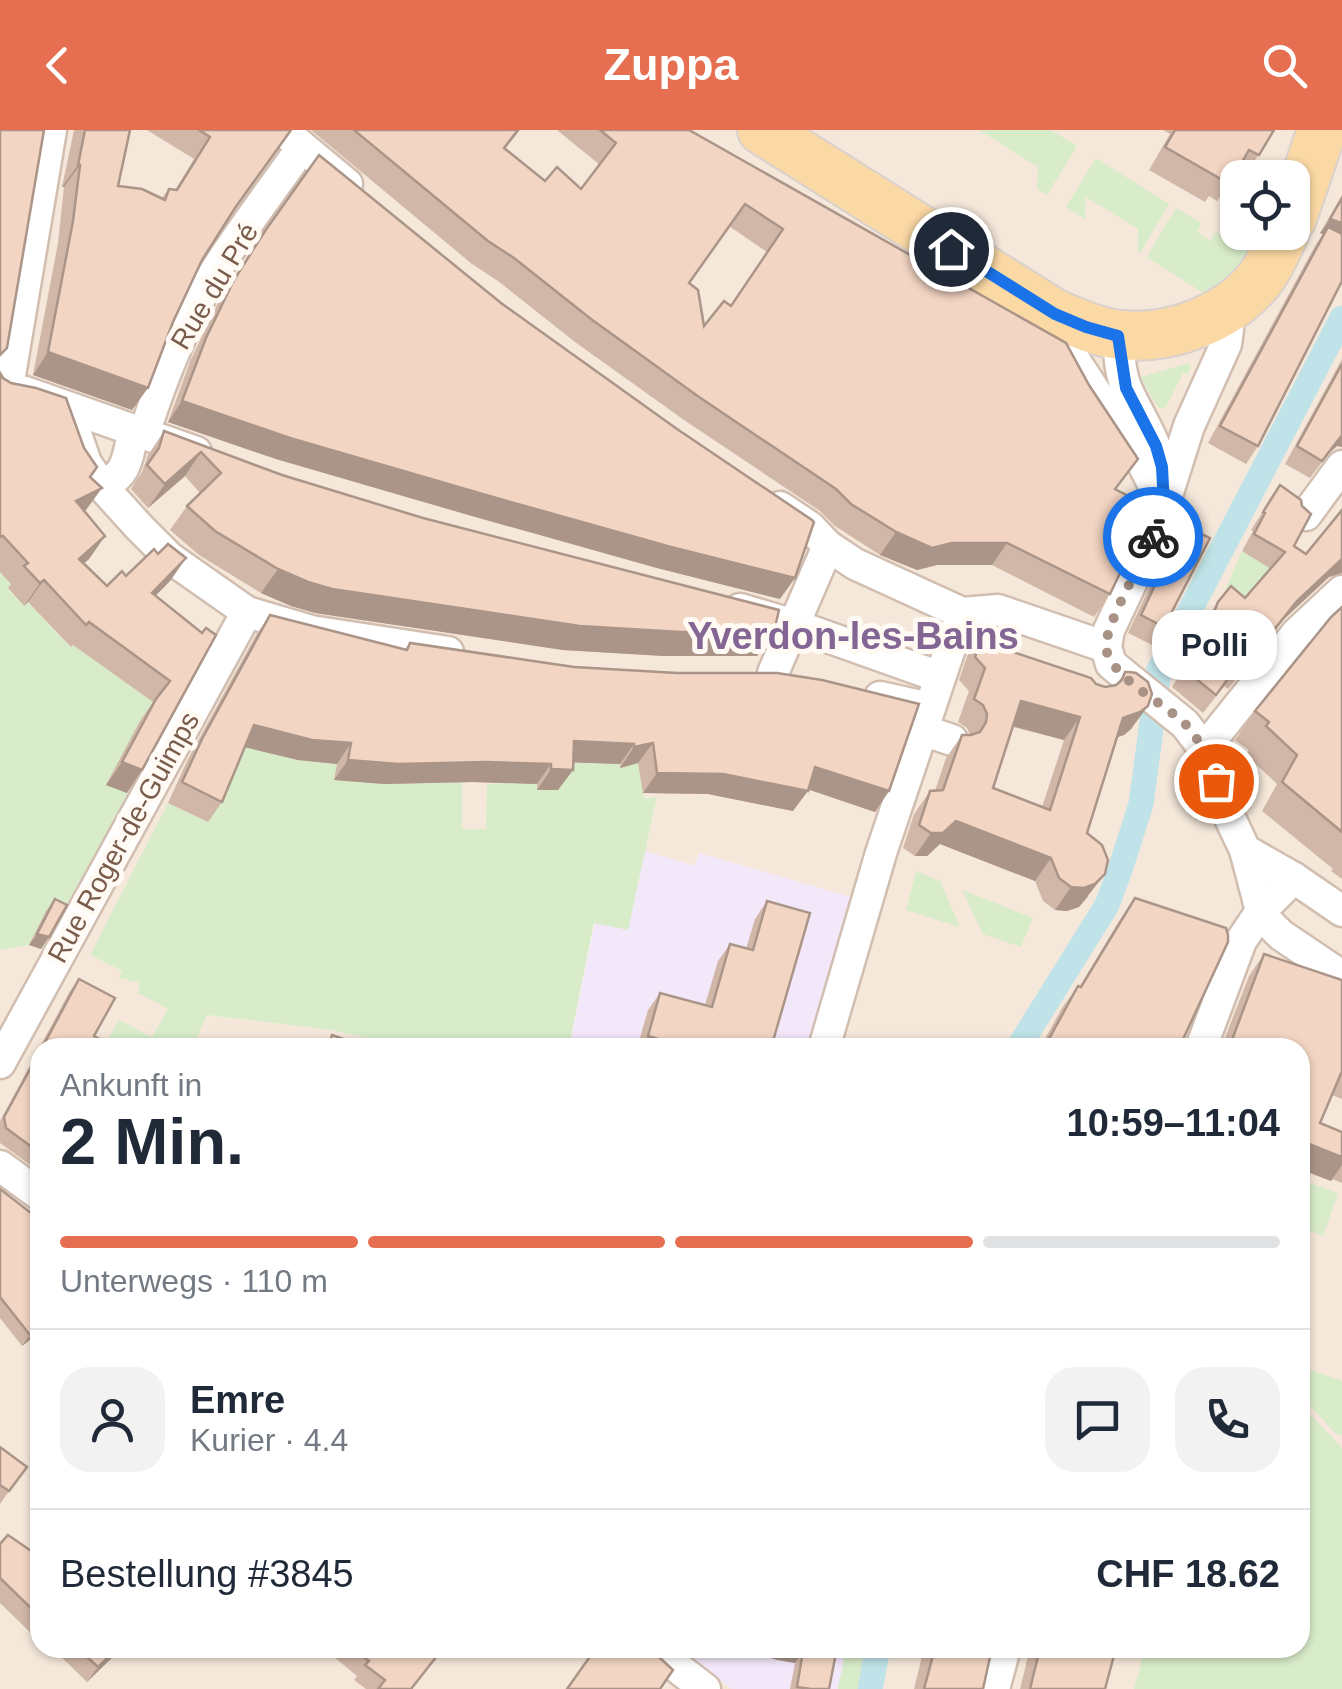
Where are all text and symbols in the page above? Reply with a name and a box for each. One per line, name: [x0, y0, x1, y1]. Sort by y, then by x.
icon: back: [30, 38, 85, 93]
icon: search: [1257, 38, 1312, 93]
text: Zuppa: [604, 39, 738, 90]
map controls: [1220, 160, 1310, 250]
button: locate: [1220, 160, 1310, 250]
pin: [909, 207, 994, 292]
street label: Rue du Pré: [165, 218, 264, 355]
icon: home: [924, 222, 979, 277]
courier: [1103, 487, 1203, 587]
icon: bike: [1126, 510, 1181, 565]
callout: Polli: [1154, 611, 1278, 681]
district label: Yverdon-les-Bains: [687, 615, 1019, 657]
text: Polli: [1181, 627, 1248, 663]
street label: Rue Roger-de-Guimps: [42, 707, 205, 968]
pin: [1174, 739, 1259, 824]
icon: bag: [1189, 754, 1244, 809]
text: Ankunft in: [60, 1067, 202, 1103]
text: 10:59–11:04: [1067, 1102, 1280, 1144]
text: 2 Min.: [60, 1105, 244, 1178]
text: Unterwegs · 110 m: [60, 1263, 328, 1299]
button: person: [60, 1367, 165, 1472]
button: chat: [1045, 1367, 1150, 1472]
button: phone: [1175, 1367, 1280, 1472]
text: Emre: [190, 1379, 285, 1421]
text: Kurier · 4.4: [190, 1422, 348, 1458]
text: Bestellung #3845: [60, 1553, 354, 1595]
text: CHF 18.62: [1096, 1553, 1280, 1595]

